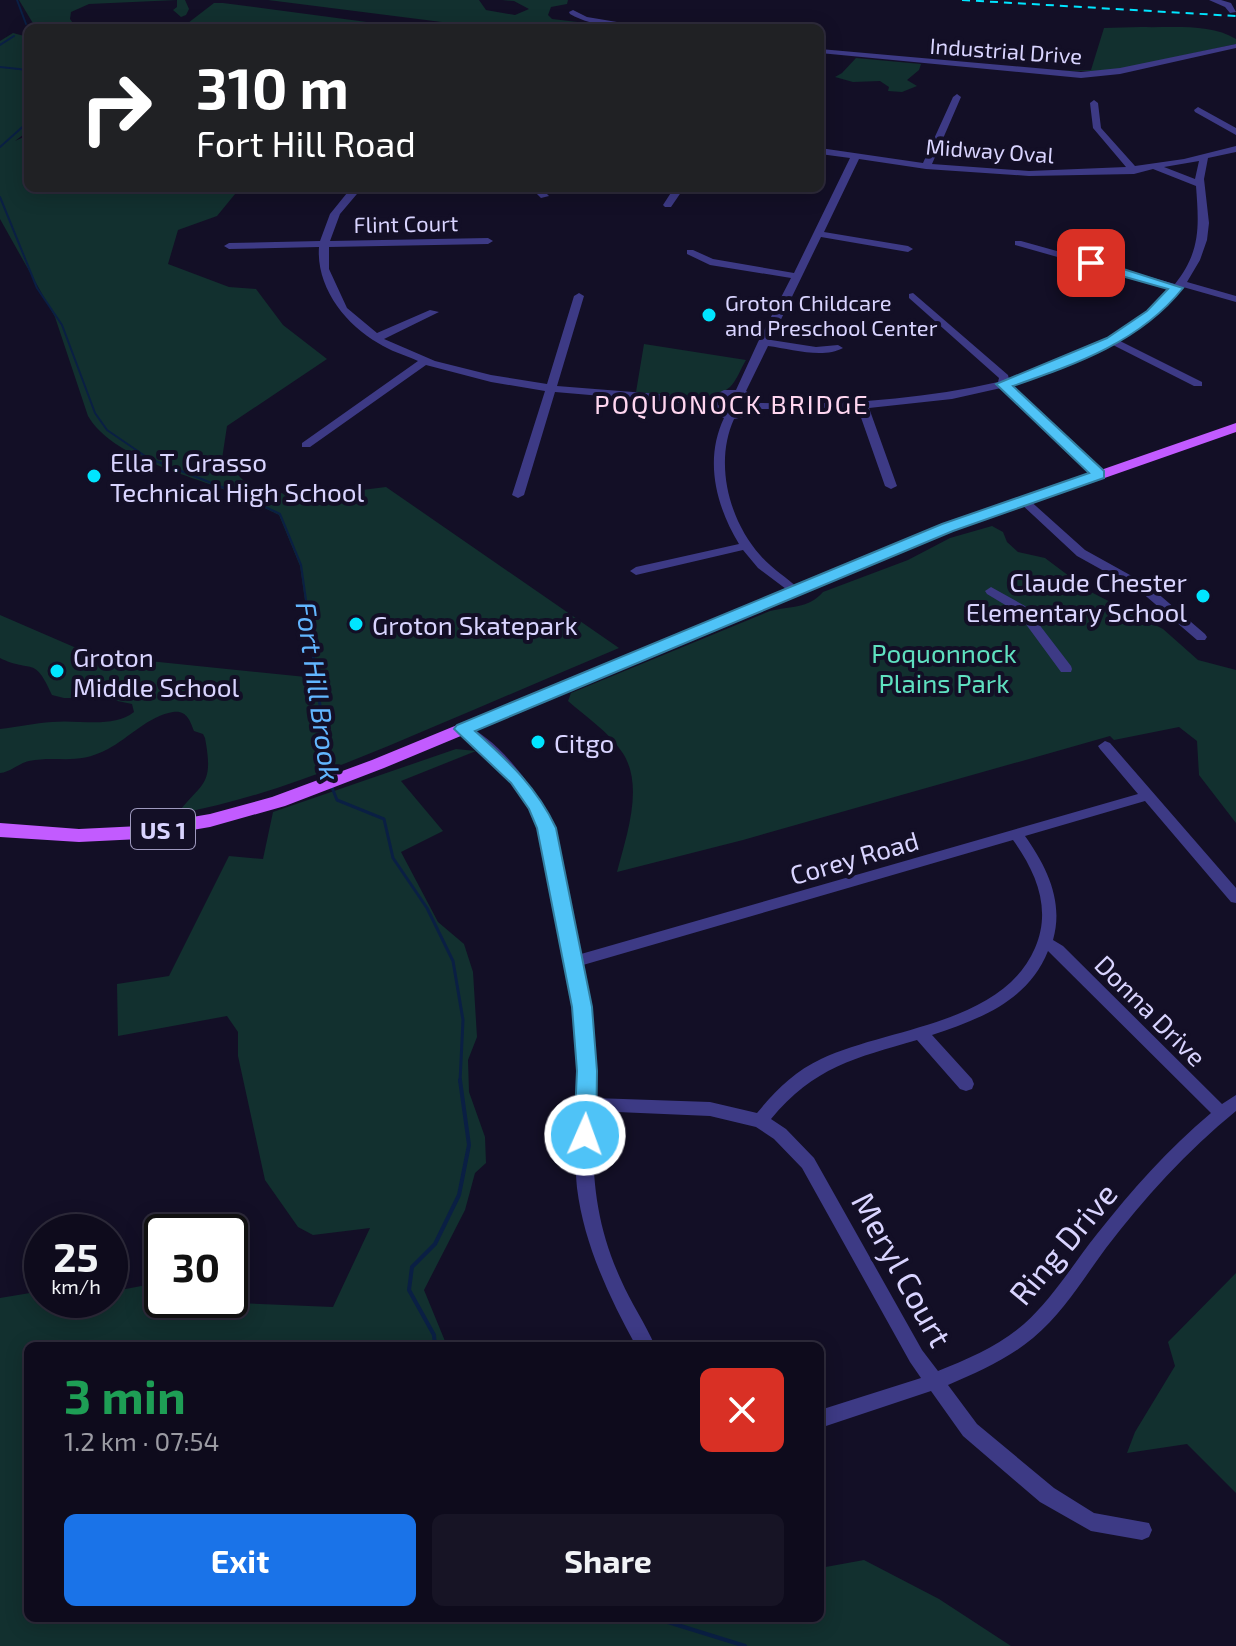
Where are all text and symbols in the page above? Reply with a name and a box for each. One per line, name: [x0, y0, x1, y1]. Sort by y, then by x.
street label: Industrial Drive: [929, 32, 1083, 68]
text: 310 m: [196, 53, 349, 120]
icon: right: [64, 56, 168, 160]
text: Fort Hill Road: [196, 121, 416, 164]
street label: Midway Oval: [925, 133, 1055, 167]
street label: Flint Court: [353, 209, 459, 237]
pin: [1057, 229, 1125, 297]
icon: arrive: [1069, 241, 1113, 285]
place label: Groton Childcare and Preschool Center: [725, 289, 938, 340]
marker: Groton Childcare and Preschool Center: [700, 306, 718, 324]
district label: POQUONOCK BRIDGE: [594, 388, 870, 419]
place label: Ella T. Grasso Technical High School: [110, 446, 365, 507]
marker: Ella T. Grasso Technical High School: [85, 467, 103, 485]
place label: Claude Chester Elementary School: [966, 566, 1187, 627]
marker: Claude Chester Elementary School: [1194, 587, 1212, 605]
water label: Fort Hill Brook: [290, 599, 348, 783]
place label: Groton Skatepark: [372, 609, 578, 640]
marker: Groton Skatepark: [347, 615, 365, 633]
park label: Poquonnock Plains Park: [871, 637, 1017, 698]
place label: Groton Middle School: [73, 641, 239, 702]
marker: Groton Middle School: [48, 662, 66, 680]
place label: Citgo: [554, 727, 614, 758]
marker: Citgo: [529, 733, 547, 751]
road number: US 1: [131, 809, 195, 849]
street label: Corey Road: [786, 824, 922, 890]
street label: Donna Drive: [1089, 948, 1213, 1072]
position arrow: [543, 1093, 627, 1177]
street label: Ring Drive: [1000, 1174, 1124, 1312]
street label: Meryl Court: [845, 1185, 961, 1353]
speed limit sign: 30: [144, 1214, 248, 1318]
text: 25: [53, 1232, 99, 1280]
text: km/h: [51, 1274, 101, 1298]
text: 3 min: [64, 1366, 186, 1424]
button: close: [700, 1368, 784, 1452]
text: 1.2 km · 07:54: [64, 1425, 220, 1456]
button: Exit: [64, 1514, 416, 1606]
button: Share: [432, 1514, 784, 1606]

